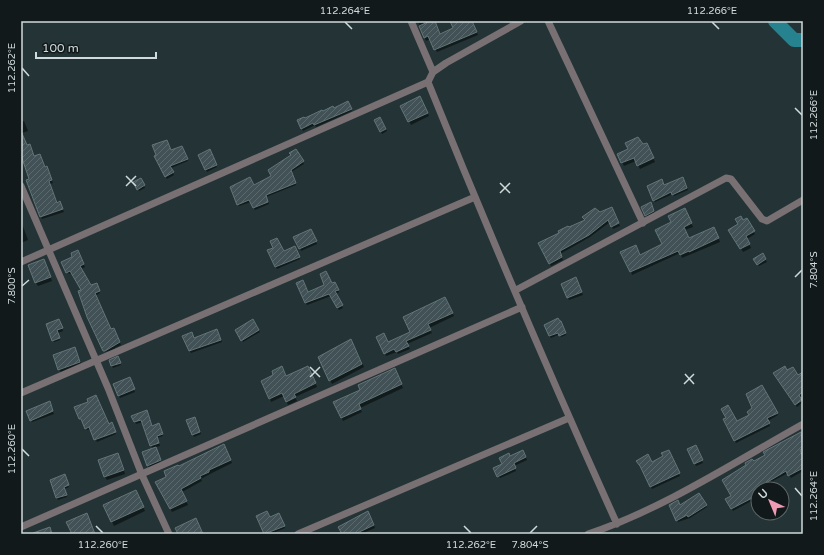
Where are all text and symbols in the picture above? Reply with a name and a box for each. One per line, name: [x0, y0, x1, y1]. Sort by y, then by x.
text: 112.264°E: [320, 5, 370, 17]
text: 112.266°E: [687, 5, 737, 17]
scale bar: [36, 34, 156, 60]
text: 100 m: [42, 41, 79, 55]
text: 112.262°E: [6, 43, 18, 93]
text: 112.266°E: [808, 90, 820, 140]
text: 7.804°S: [808, 251, 820, 289]
text: 7.800°S: [6, 267, 18, 305]
text: 112.260°E: [6, 424, 18, 474]
text: 112.264°E: [808, 471, 820, 521]
north arrow: [750, 481, 790, 521]
text: U: [756, 487, 771, 502]
text: 112.260°E: [78, 539, 128, 551]
text: 112.262°E: [446, 539, 496, 551]
text: 7.804°S: [511, 539, 549, 551]

